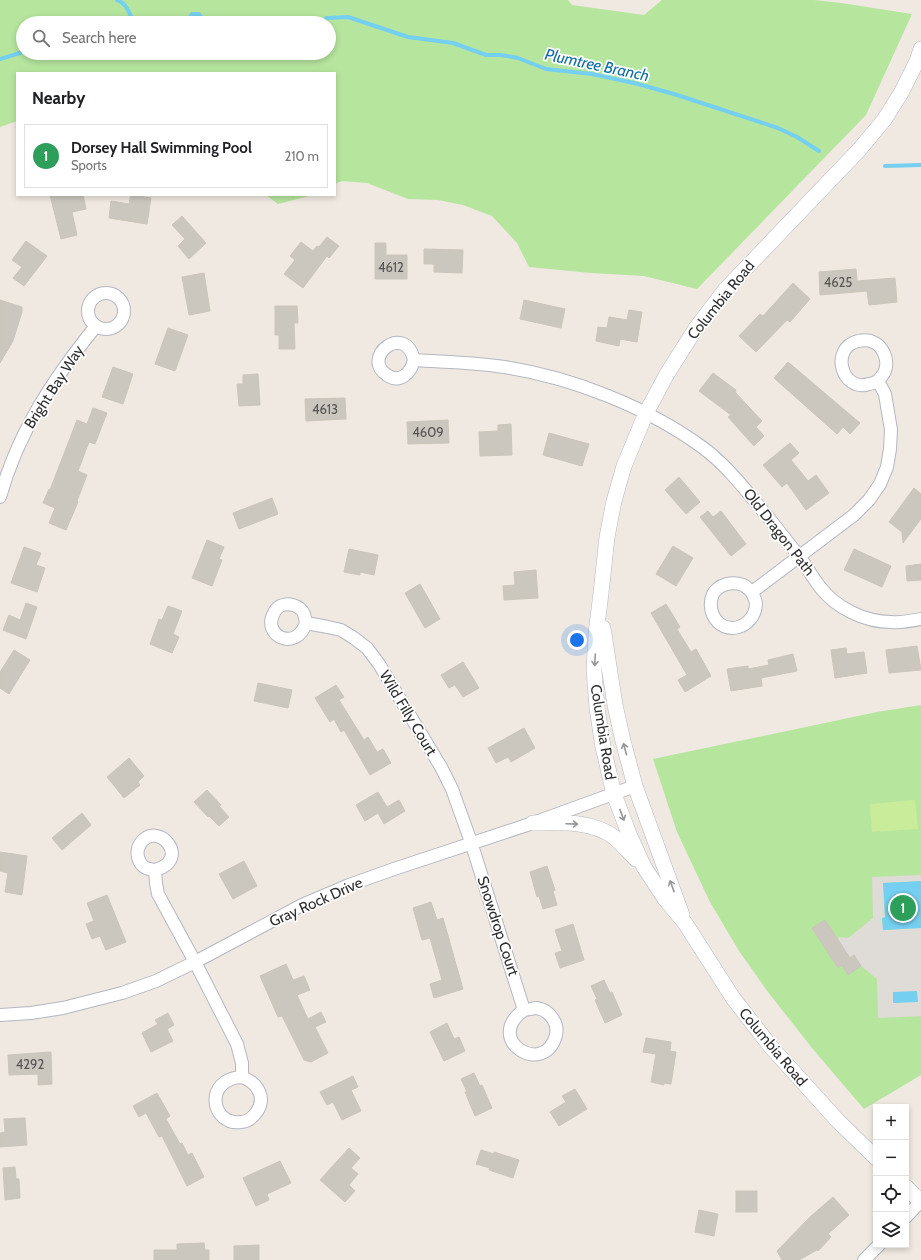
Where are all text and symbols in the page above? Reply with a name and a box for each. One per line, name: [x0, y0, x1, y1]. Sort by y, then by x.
search box: [16, 16, 336, 60]
icon: search: [30, 27, 52, 49]
text: Search here: [62, 29, 137, 47]
water label: Plumtree Branch: [543, 45, 651, 85]
text: Nearby: [32, 88, 85, 108]
text: Dorsey Hall Swimming Pool: [71, 139, 252, 157]
text: 1: [44, 148, 48, 164]
text: 210 m: [285, 148, 319, 164]
text: Sports: [71, 157, 107, 173]
street label: Columbia Road: [684, 257, 758, 343]
house number: 4612: [378, 259, 404, 275]
house number: 4625: [824, 274, 852, 290]
street label: Bright Bay Way: [20, 342, 88, 432]
house number: 4613: [312, 401, 338, 417]
house number: 4609: [412, 424, 444, 440]
street label: Old Dragon Path: [739, 485, 819, 579]
your location: [567, 630, 587, 650]
one-way arrow: [591, 653, 598, 666]
street label: Wild Filly Court: [375, 667, 441, 759]
street label: Columbia Road: [587, 683, 619, 781]
one-way arrow: [621, 742, 628, 755]
one-way arrow: [618, 808, 626, 820]
one-way arrow: [565, 820, 578, 827]
street label: Gray Rock Drive: [267, 873, 366, 931]
street label: Snowdrop Court: [473, 874, 523, 978]
one-way arrow: [668, 881, 676, 893]
pin: 1: [890, 893, 916, 923]
street label: Columbia Road: [735, 1004, 811, 1090]
house number: 4292: [16, 1056, 44, 1072]
map controls: [873, 1104, 909, 1248]
button: +: [873, 1104, 909, 1140]
button: −: [873, 1140, 909, 1176]
button: locate: [873, 1176, 909, 1212]
button: layers: [873, 1212, 909, 1248]

